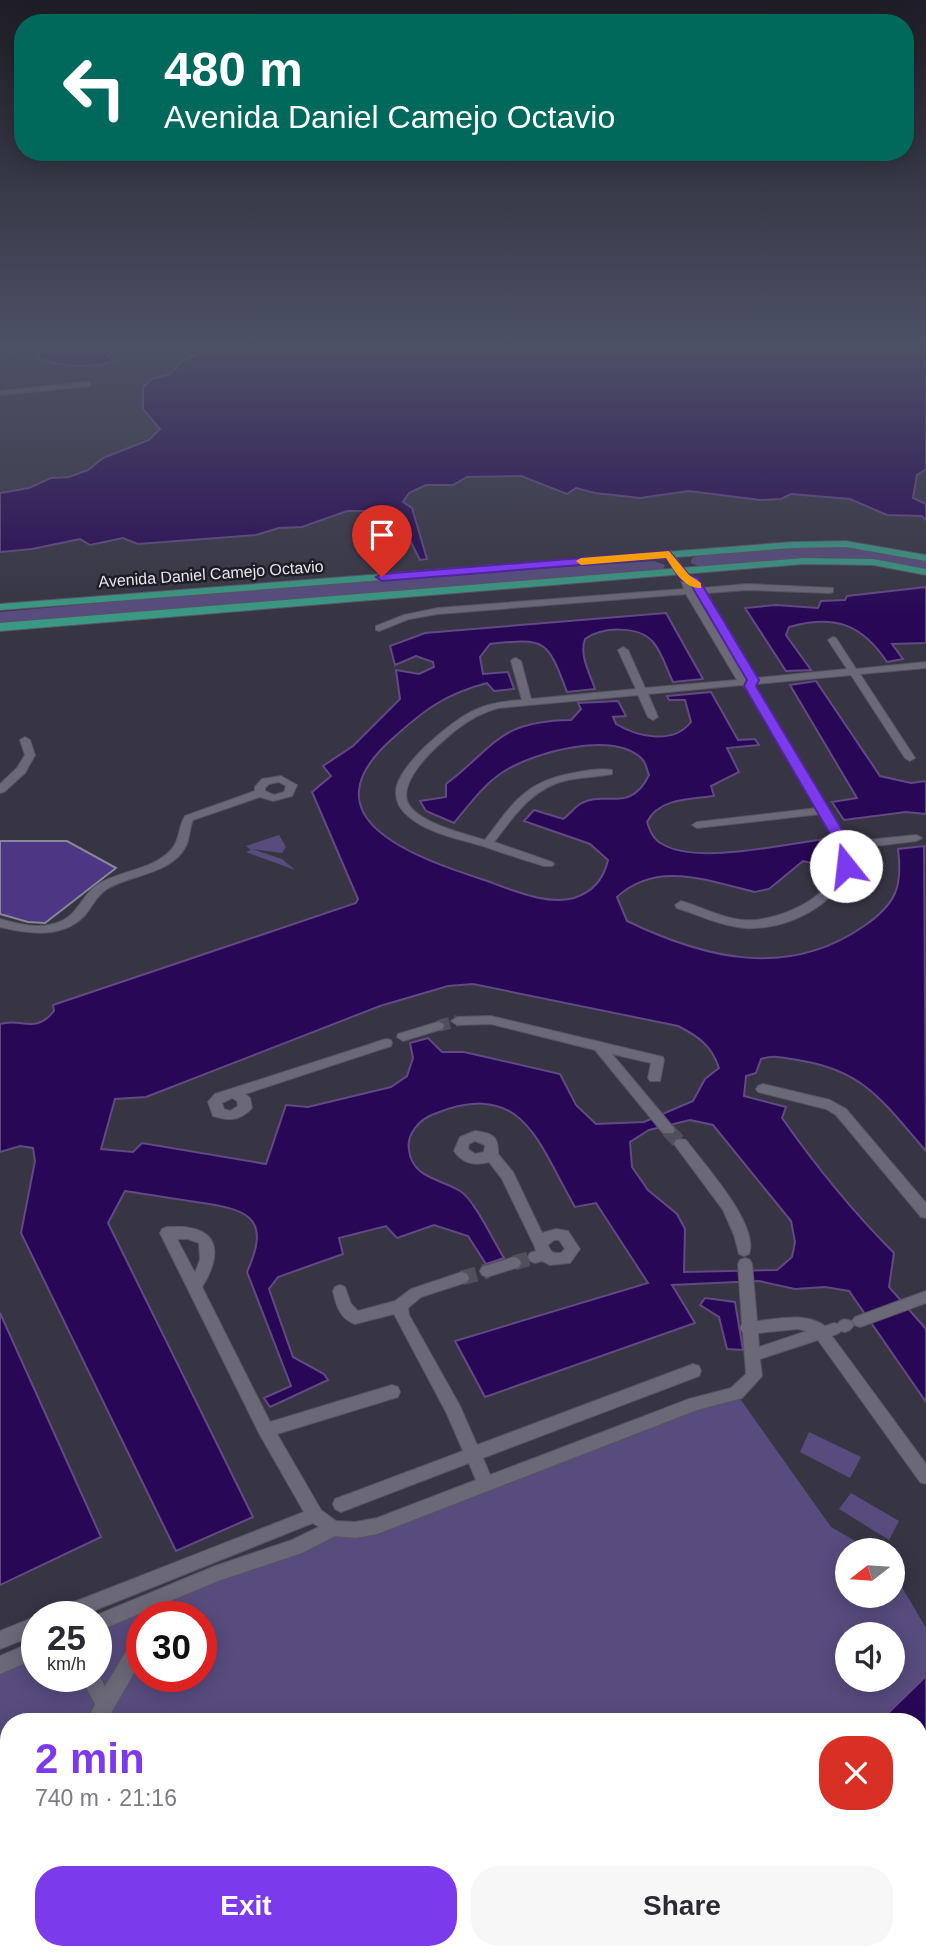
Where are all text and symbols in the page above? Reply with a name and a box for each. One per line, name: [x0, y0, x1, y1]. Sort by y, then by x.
icon: left: [49, 42, 140, 133]
text: 480 m: [164, 42, 303, 96]
text: Avenida Daniel Camejo Octavio: [164, 99, 615, 135]
pin: [352, 505, 412, 577]
icon: arrive: [363, 516, 401, 554]
street label: Avenida Daniel Camejo Octavio: [98, 558, 324, 590]
position arrow: [809, 829, 883, 903]
north arrow: [835, 1538, 905, 1608]
map controls: [835, 1538, 905, 1692]
speed limit sign: 30: [126, 1601, 217, 1692]
text: 25: [47, 1618, 86, 1657]
button: sound: [835, 1622, 905, 1692]
text: km/h: [47, 1654, 86, 1674]
text: 2 min: [35, 1735, 145, 1782]
button: close: [819, 1736, 893, 1810]
text: 740 m · 21:16: [35, 1785, 177, 1811]
button: Exit: [35, 1866, 457, 1946]
button: Share: [471, 1866, 893, 1946]

